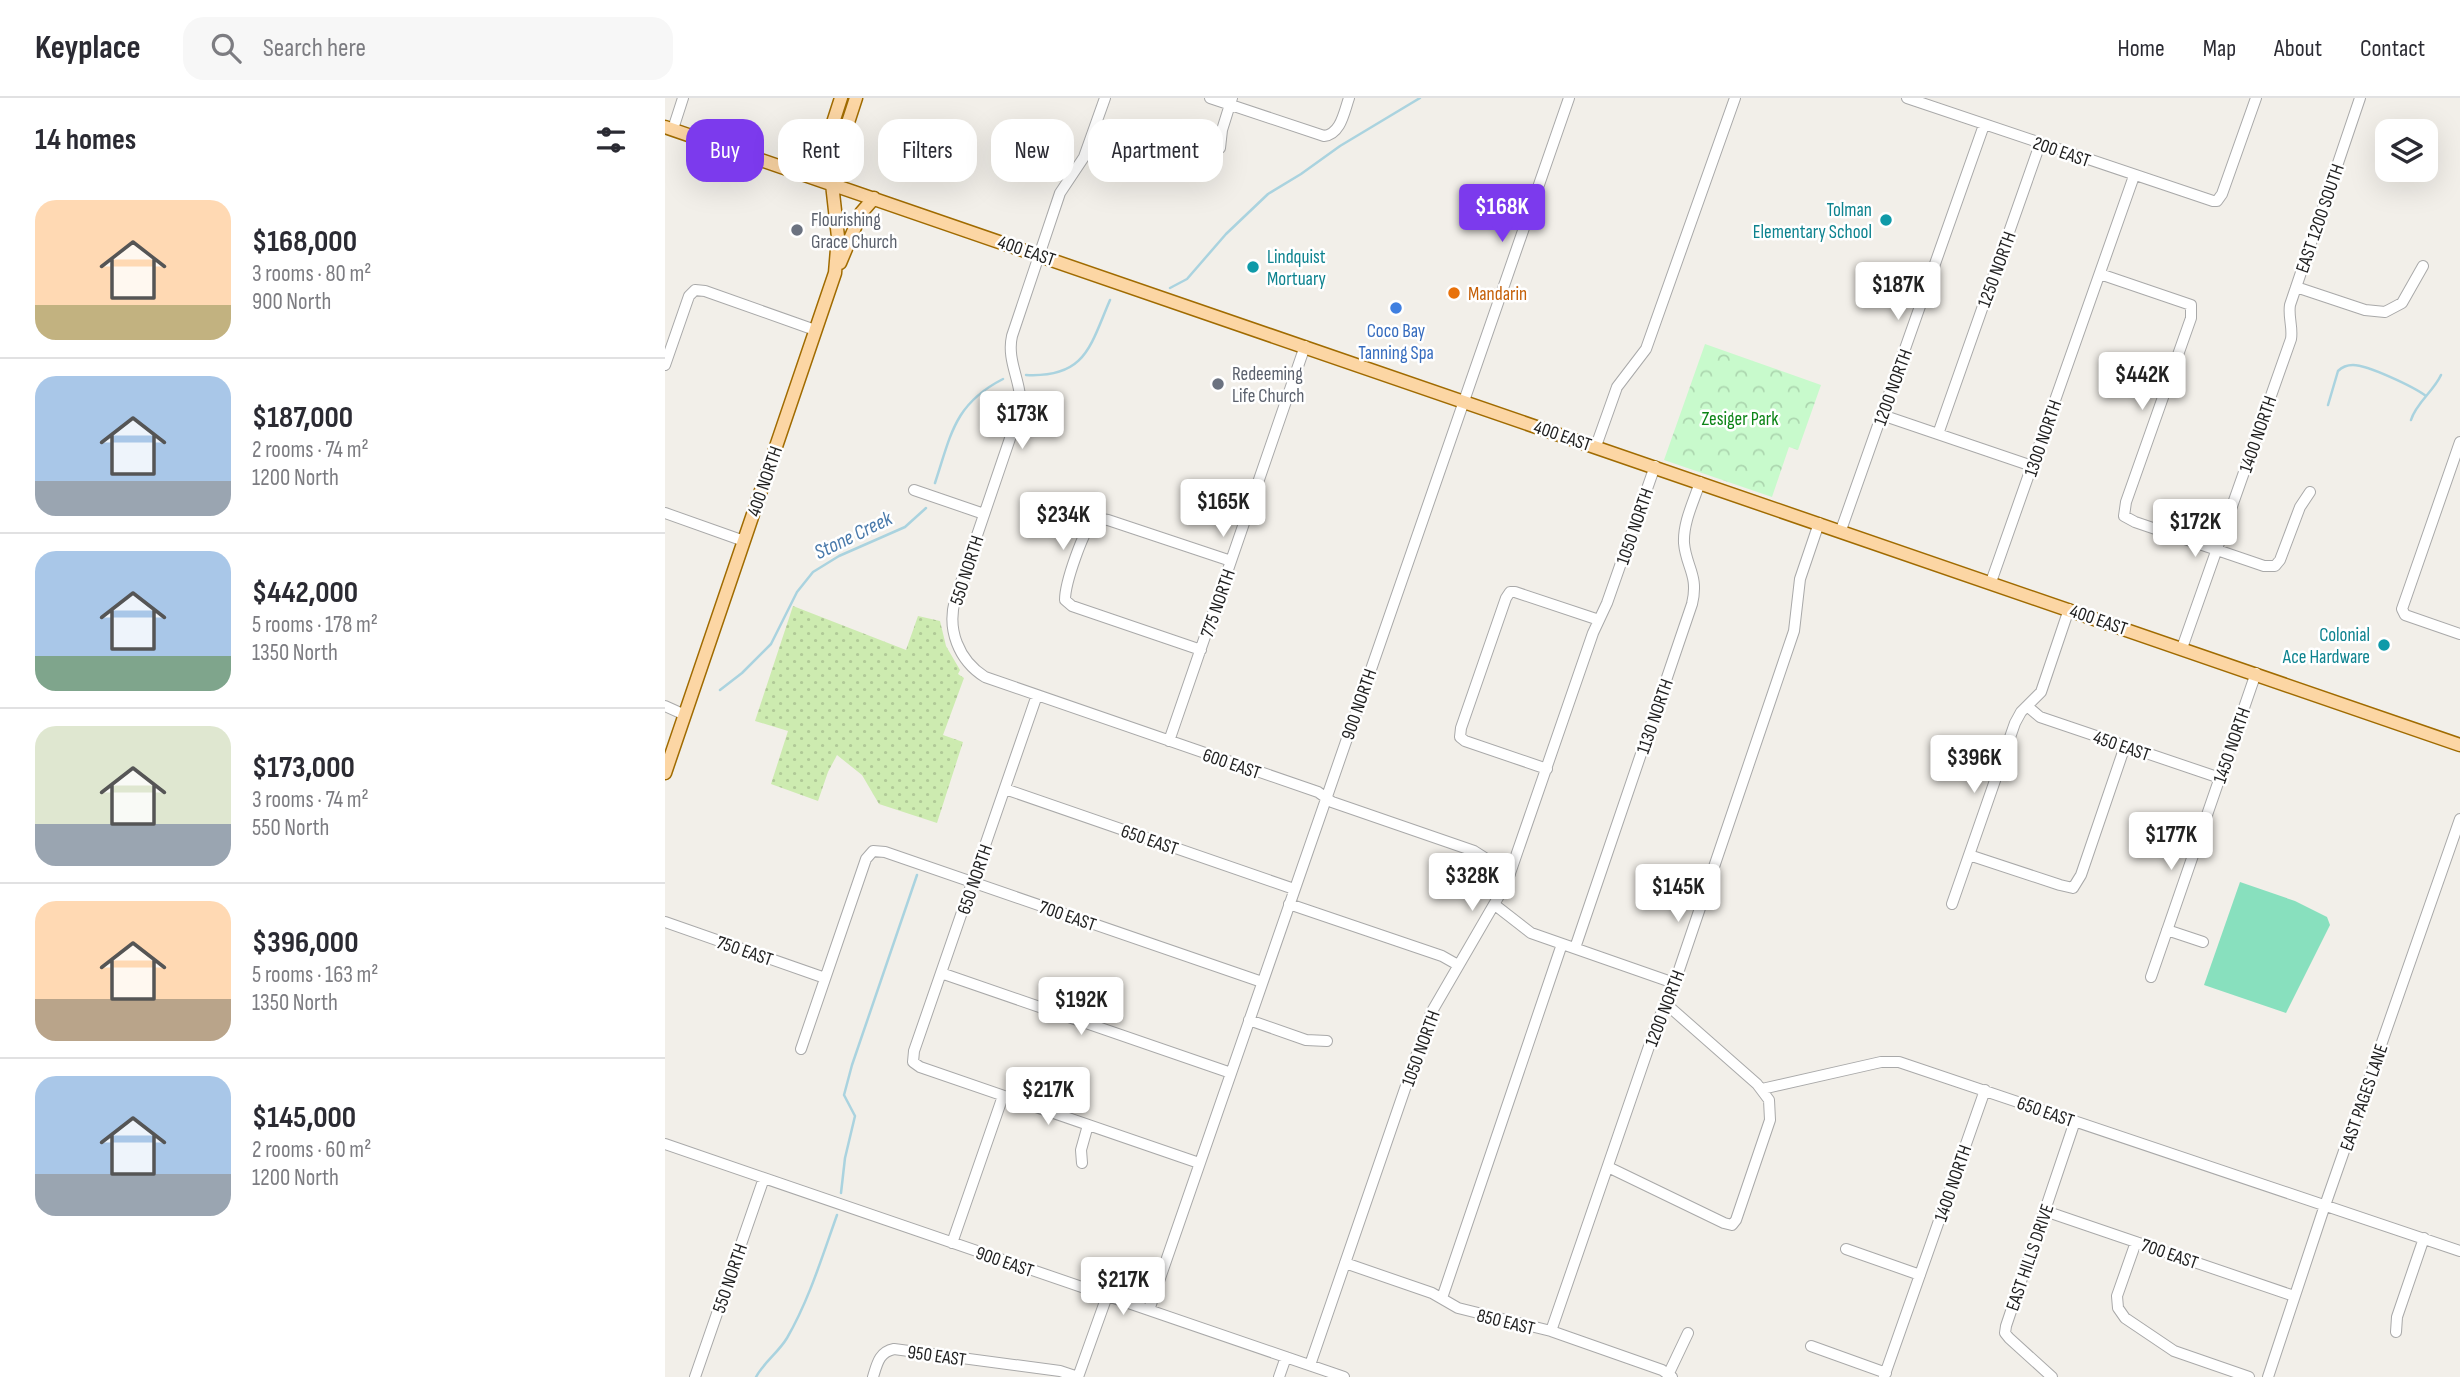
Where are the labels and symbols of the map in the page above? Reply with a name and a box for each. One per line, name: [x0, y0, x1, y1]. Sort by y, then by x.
street label: 200 EAST: [2030, 132, 2094, 173]
street label: EAST 1200 SOUTH: [2291, 161, 2350, 276]
pin: $168K: [1453, 184, 1551, 244]
place label: Tolman Elementary School: [1753, 199, 1872, 244]
place label: Flourishing Grace Church: [811, 209, 897, 254]
marker: Tolman Elementary School: [1878, 212, 1894, 228]
marker: Flourishing Grace Church: [789, 222, 805, 238]
street label: 1250 NORTH: [1973, 229, 2022, 310]
street label: 400 EAST: [995, 231, 1059, 272]
place label: Lindquist Mortuary: [1267, 246, 1327, 291]
marker: Lindquist Mortuary: [1245, 259, 1261, 275]
pin: $187K: [1849, 262, 1947, 322]
place label: Mandarin: [1468, 283, 1527, 306]
marker: Mandarin: [1446, 285, 1462, 301]
marker: Coco Bay Tanning Spa: [1388, 300, 1404, 316]
place label: Coco Bay Tanning Spa: [1358, 320, 1434, 365]
street label: 1200 NORTH: [1869, 346, 1918, 429]
pin: $442K: [2093, 352, 2191, 412]
place label: Redeeming Life Church: [1232, 363, 1304, 408]
marker: Redeeming Life Church: [1210, 376, 1226, 392]
pin: $173K: [973, 392, 1071, 451]
street label: 1400 NORTH: [2235, 393, 2282, 476]
street label: 1300 NORTH: [2020, 397, 2067, 480]
park label: Zesiger Park: [1702, 408, 1779, 431]
street label: 400 EAST: [1531, 416, 1595, 457]
street label: 400 NORTH: [743, 443, 788, 520]
pin: $165K: [1174, 480, 1272, 539]
street label: 1050 NORTH: [1612, 485, 1659, 568]
pin: $234K: [1014, 492, 1112, 552]
pin: $172K: [2146, 500, 2244, 559]
water label: Stone Creek: [810, 505, 897, 565]
street label: 550 NORTH: [945, 533, 989, 608]
street label: 775 NORTH: [1196, 566, 1241, 641]
street label: 400 EAST: [2067, 600, 2131, 641]
place label: Colonial Ace Hardware: [2282, 624, 2370, 669]
marker: Colonial Ace Hardware: [2376, 637, 2392, 653]
street label: 900 NORTH: [1337, 666, 1382, 743]
street label: 1130 NORTH: [1632, 676, 1679, 757]
street label: 1450 NORTH: [2209, 705, 2256, 786]
street label: 450 EAST: [2090, 726, 2153, 767]
pin: $396K: [1925, 736, 2023, 795]
street label: 600 EAST: [1199, 744, 1264, 785]
pin: $177K: [2122, 812, 2220, 872]
street label: 650 EAST: [1118, 820, 1181, 861]
street label: 650 NORTH: [953, 842, 998, 917]
pin: $328K: [1423, 854, 1521, 913]
pin: $145K: [1629, 864, 1727, 924]
street label: 700 EAST: [1036, 896, 1099, 937]
street label: 750 EAST: [713, 931, 776, 972]
street label: 1200 NORTH: [1640, 967, 1690, 1050]
pin: $192K: [1032, 978, 1130, 1037]
street label: 1050 NORTH: [1397, 1007, 1446, 1090]
street label: EAST PAGES LANE: [2335, 1041, 2393, 1154]
pin: $217K: [999, 1068, 1097, 1127]
street label: 650 EAST: [2014, 1092, 2077, 1133]
street label: 1400 NORTH: [1930, 1142, 1977, 1225]
street label: EAST HILLS DRIVE: [2001, 1201, 2059, 1314]
street label: 700 EAST: [2138, 1234, 2201, 1275]
street label: 550 NORTH: [708, 1241, 753, 1316]
street label: 900 EAST: [972, 1242, 1037, 1283]
pin: $217K: [1074, 1258, 1172, 1317]
street label: 850 EAST: [1474, 1304, 1537, 1341]
street label: 950 EAST: [906, 1341, 968, 1372]

